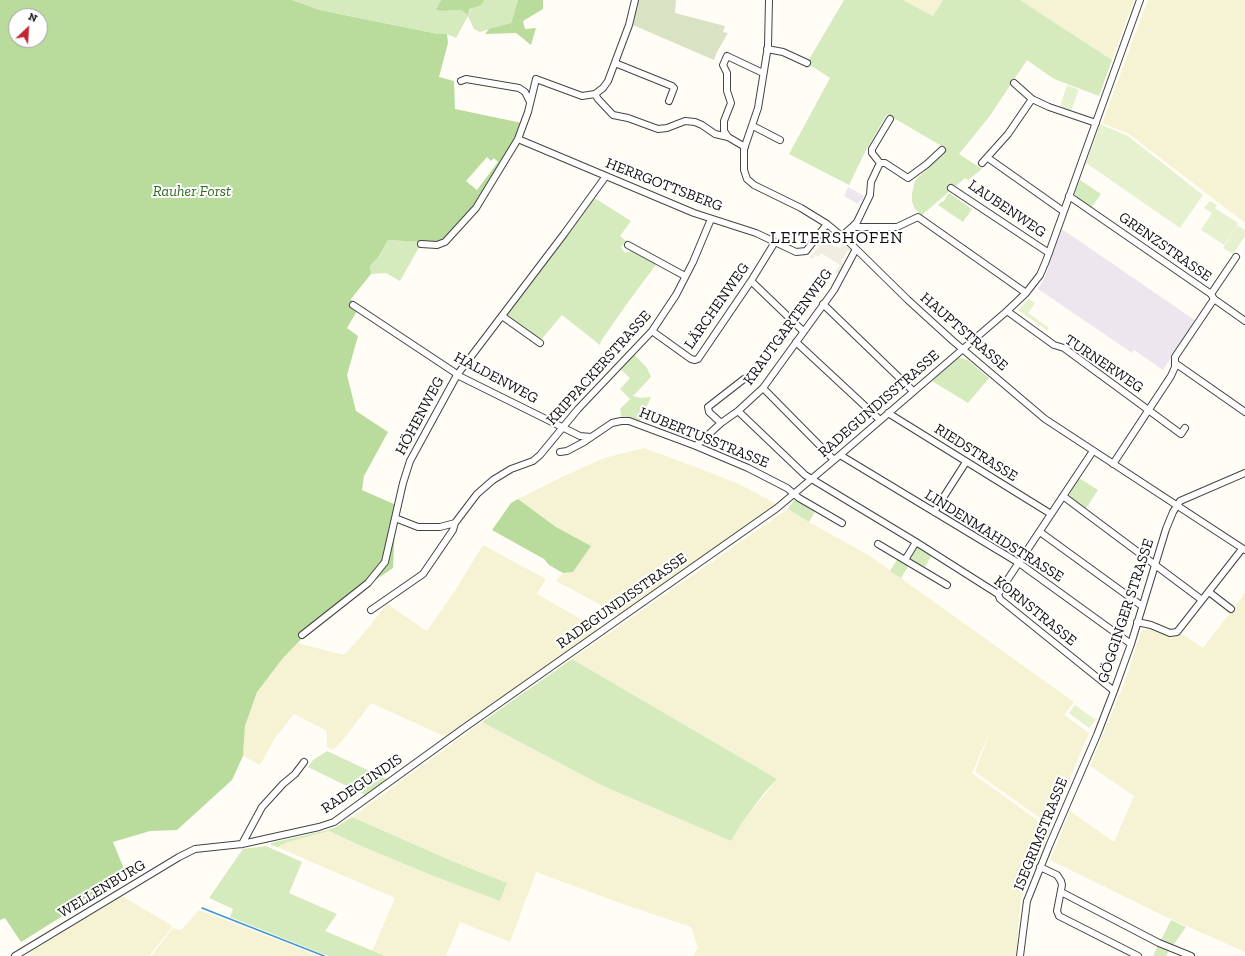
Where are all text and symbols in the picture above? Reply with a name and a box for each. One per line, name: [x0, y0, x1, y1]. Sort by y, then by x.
north arrow: [8, 8, 48, 48]
text: N: [26, 10, 39, 25]
street label: HERRGOTTSBERG: [603, 154, 725, 216]
street label: LAUBENWEG: [965, 176, 1049, 242]
park label: Rauher Forst: [153, 183, 231, 201]
street label: GRENZSTRASSE: [1115, 208, 1215, 286]
district label: LEITERSHOFEN: [770, 228, 904, 248]
street label: LÄRCHENWEG: [681, 259, 753, 353]
street label: KRAUTGARTENWEG: [740, 265, 836, 389]
street label: HAUPTSTRASSE: [917, 289, 1011, 375]
street label: KRIPPACKERSTRASSE: [543, 307, 655, 429]
street label: TURNERWEG: [1061, 331, 1147, 397]
street label: RADEGUNDISSTRASSE: [815, 346, 943, 462]
street label: HALDENWEG: [451, 348, 541, 408]
street label: HÖHENWEG: [392, 374, 448, 458]
street label: HUBERTUSSTRASSE: [637, 404, 771, 472]
street label: RIEDSTRASSE: [931, 420, 1021, 486]
street label: LINDENMAHDSTRASSE: [921, 486, 1067, 586]
street label: GÖGGINGER STRASSE: [1094, 537, 1158, 685]
street label: RADEGUNDISSTRASSE: [553, 549, 691, 653]
street label: KORNSTRASSE: [990, 572, 1080, 650]
street label: RADEGUNDIS: [318, 750, 406, 818]
street label: ISEGRIMSTRASSE: [1010, 775, 1072, 893]
street label: WELLENBURG: [55, 856, 149, 922]

